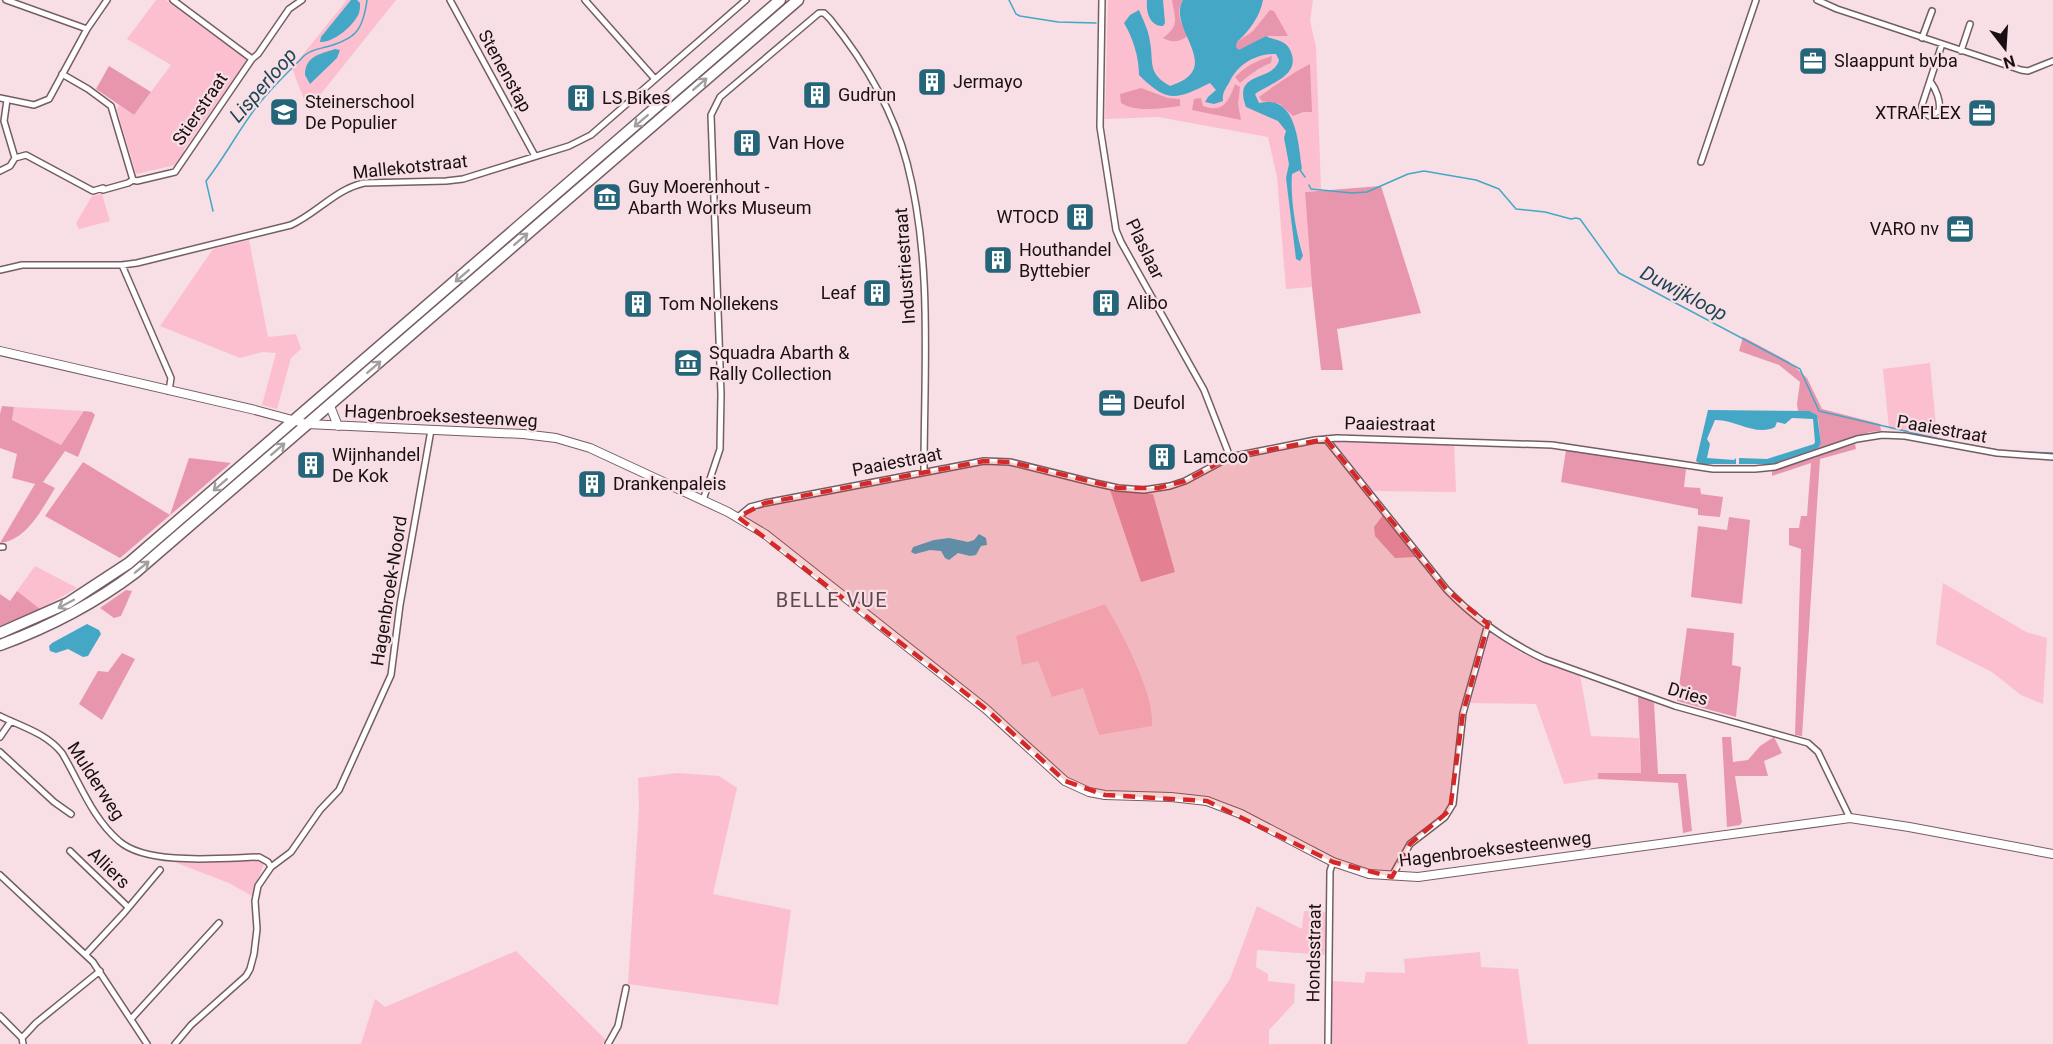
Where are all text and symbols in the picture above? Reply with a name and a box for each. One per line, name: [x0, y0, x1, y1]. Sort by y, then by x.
north arrow: [1975, 18, 2035, 78]
street label: Stenenstap: [474, 26, 537, 115]
water label: Lisperloop: [224, 43, 302, 127]
office icon: Slaappunt bvba: [1797, 45, 1829, 77]
place label: Slaappunt bvba: [1834, 50, 1958, 71]
text: N: [2001, 51, 2017, 73]
building icon: Jermayo: [916, 66, 948, 98]
street label: Stierstraat: [168, 68, 232, 149]
place label: Jermayo: [953, 71, 1023, 92]
one-way arrow: [692, 77, 707, 91]
building icon: Gudrun: [801, 79, 833, 111]
building icon: LS Bikes: [565, 82, 597, 114]
place label: Gudrun: [838, 84, 896, 105]
place label: LS Bikes: [602, 87, 670, 108]
place label: Steinerschool De Populier: [305, 91, 415, 133]
school or university icon: Steinerschool De Populier: [268, 96, 300, 128]
office icon: XTRAFLEX: [1966, 97, 1998, 129]
place label: XTRAFLEX: [1875, 102, 1961, 123]
one-way arrow: [634, 114, 649, 128]
building icon: Van Hove: [731, 127, 763, 159]
place label: Van Hove: [768, 132, 844, 153]
street label: Mallekotstraat: [351, 150, 469, 183]
place label: Guy Moerenhout - Abarth Works Museum: [628, 176, 812, 218]
museum icon: Guy Moerenhout - Abarth Works Museum: [591, 181, 623, 213]
building icon: WTOCD: [1064, 201, 1096, 233]
place label: WTOCD: [997, 206, 1059, 227]
street label: Industriestraat: [890, 207, 919, 325]
office icon: VARO nv: [1944, 213, 1976, 245]
street label: Plaslaar: [1122, 215, 1169, 283]
place label: VARO nv: [1870, 218, 1939, 239]
one-way arrow: [513, 232, 528, 246]
place label: Houthandel Byttebier: [1019, 239, 1112, 281]
building icon: Houthandel Byttebier: [982, 244, 1014, 276]
water label: Duwijkloop: [1636, 260, 1732, 326]
one-way arrow: [455, 269, 470, 283]
building icon: Leaf: [861, 277, 893, 309]
place label: Leaf: [821, 282, 857, 303]
building icon: Alibo: [1090, 287, 1122, 319]
building icon: Tom Nollekens: [622, 288, 654, 320]
place label: Alibo: [1127, 292, 1168, 313]
place label: Tom Nollekens: [659, 293, 779, 314]
place label: Squadra Abarth & Rally Collection: [709, 342, 850, 384]
museum icon: Squadra Abarth & Rally Collection: [672, 347, 704, 379]
one-way arrow: [366, 360, 381, 374]
office icon: Deufol: [1096, 387, 1128, 419]
place label: Deufol: [1133, 392, 1185, 413]
street label: Hagenbroeksesteenweg: [344, 400, 538, 431]
street label: Paaiestraat: [1895, 410, 1989, 447]
street label: Paaiestraat: [1344, 412, 1436, 435]
building icon: Lamcoo: [1146, 441, 1178, 473]
one-way arrow: [270, 442, 285, 456]
street label: Paaiestraat: [850, 442, 944, 481]
place label: Wijnhandel De Kok: [332, 444, 420, 486]
place label: Lamcoo: [1183, 446, 1248, 467]
building icon: Wijnhandel De Kok: [295, 449, 327, 481]
building icon: Drankenpaleis: [576, 468, 608, 500]
place label: Drankenpaleis: [613, 473, 726, 494]
one-way arrow: [213, 478, 228, 492]
street label: Hagenbroek-Noord: [366, 514, 411, 667]
one-way arrow: [134, 560, 150, 573]
district label: BELLE VUE: [776, 588, 888, 612]
one-way arrow: [58, 598, 75, 610]
street label: Dries: [1665, 677, 1711, 710]
street label: Mulderweg: [63, 738, 130, 824]
street label: Hagenbroeksesteenweg: [1398, 826, 1592, 871]
street label: Alliers: [84, 843, 135, 892]
street label: Hondsstraat: [1302, 903, 1325, 1003]

